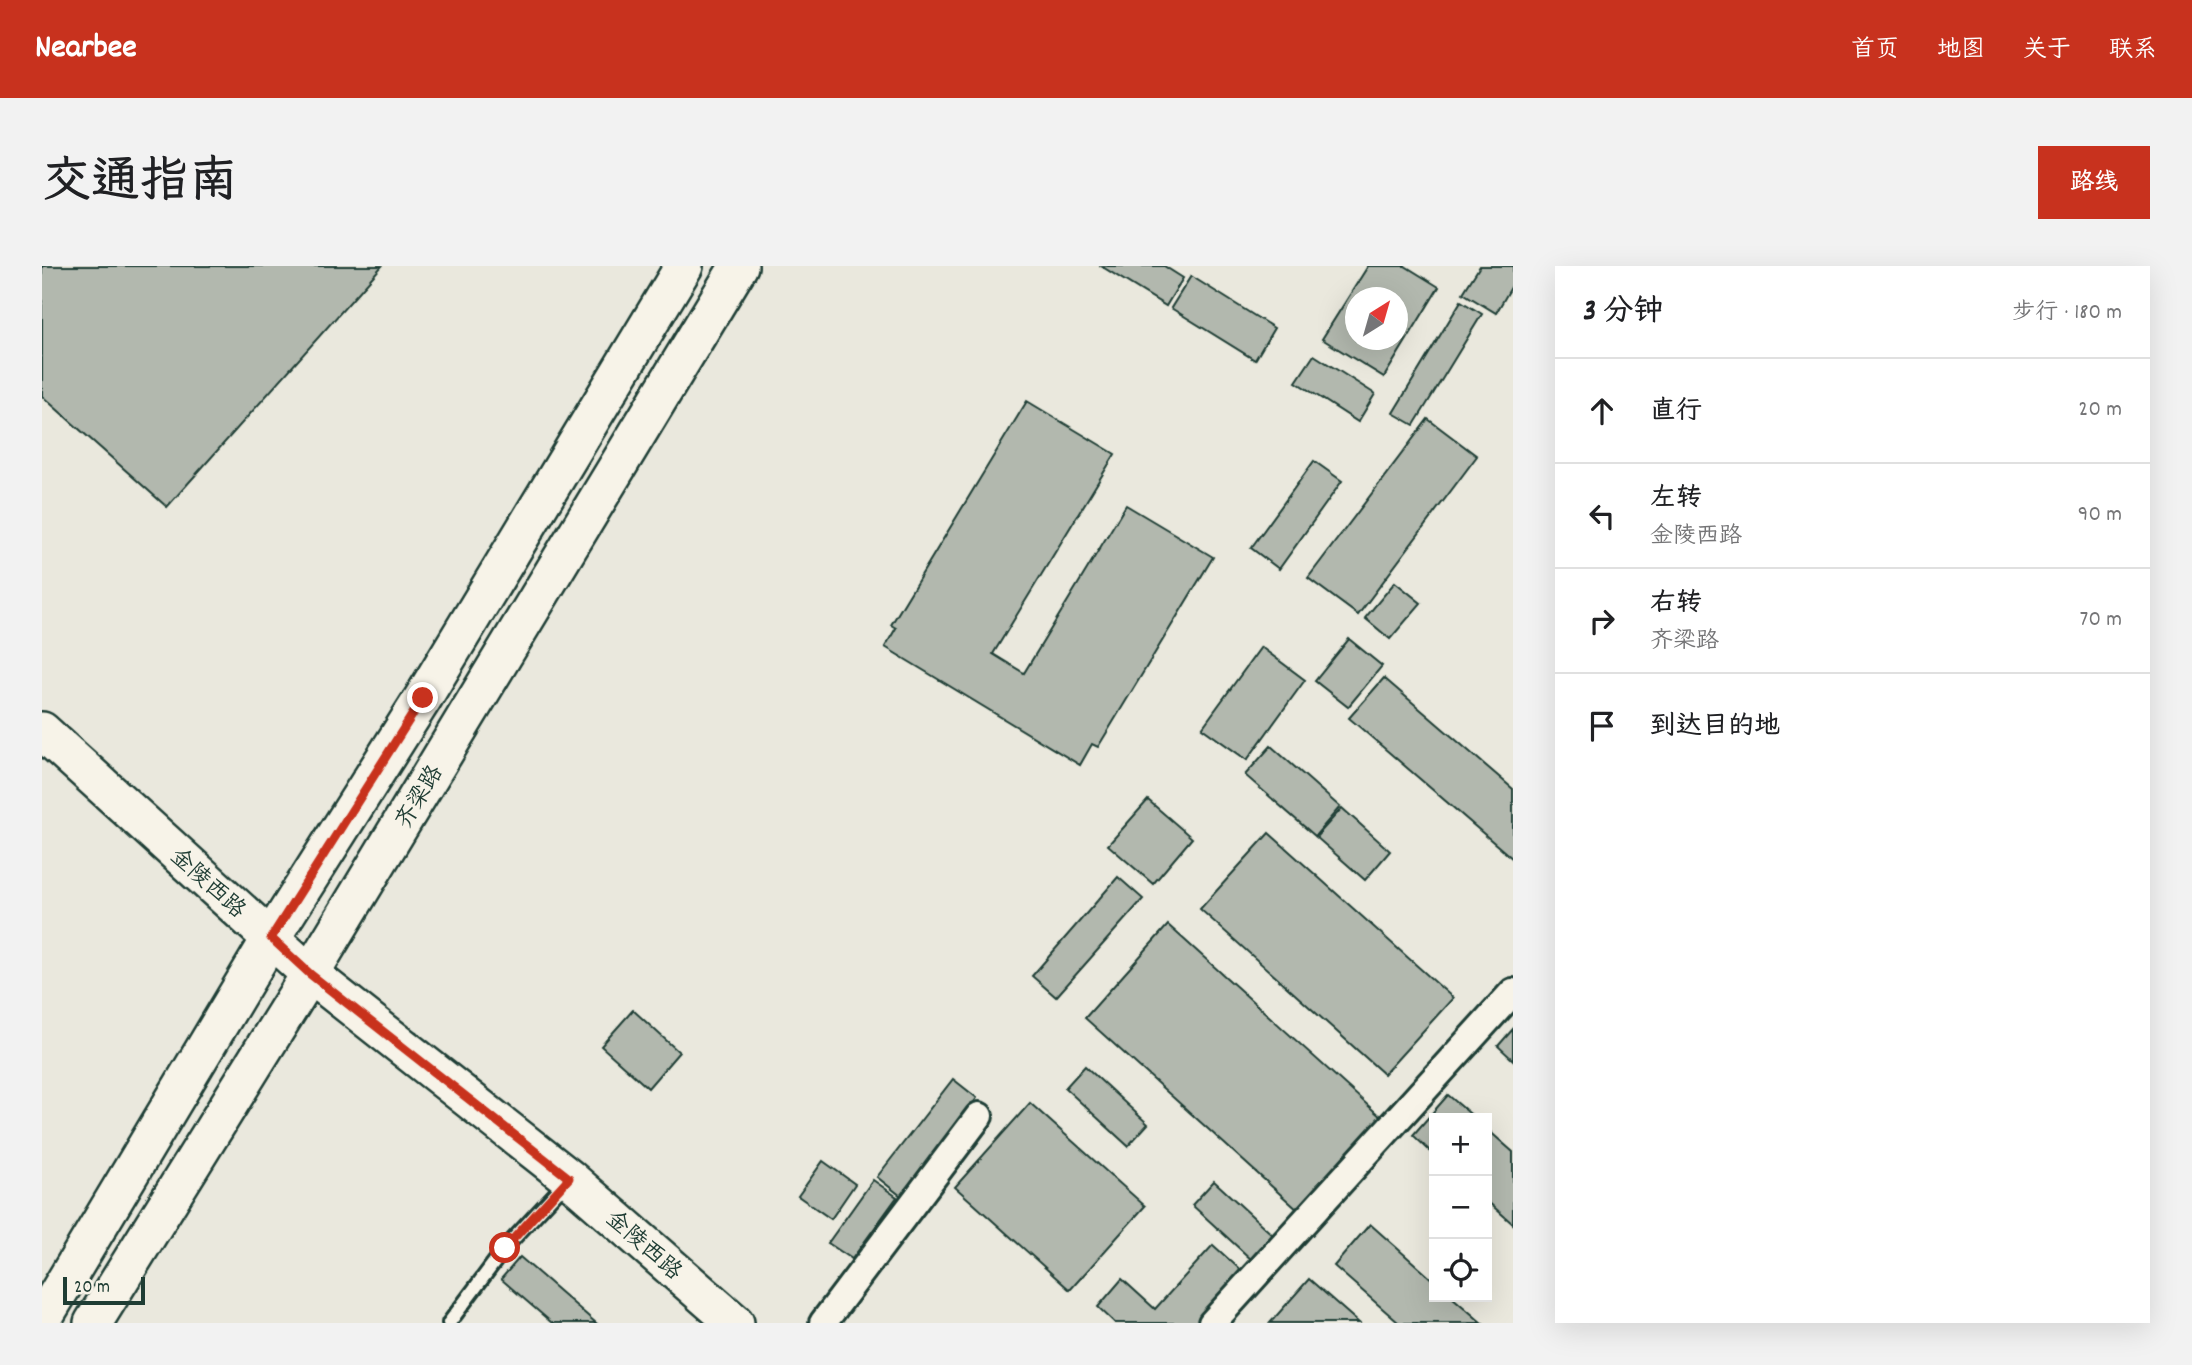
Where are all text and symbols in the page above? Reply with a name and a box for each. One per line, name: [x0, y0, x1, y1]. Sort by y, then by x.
text: Nearbee: [35, 26, 137, 73]
text: 首页: [1851, 34, 1899, 68]
text: 地图: [1937, 34, 1985, 68]
text: 关于: [2023, 34, 2071, 68]
text: 联系: [2109, 34, 2157, 68]
button: 路线: [2038, 146, 2150, 219]
text: 交通指南: [42, 150, 238, 220]
north arrow: [1345, 287, 1408, 350]
text: 3 分钟: [1583, 292, 1663, 335]
text: 步行 · 180 m: [2012, 297, 2122, 330]
icon: ahead: [1583, 392, 1621, 430]
text: 直行: [1650, 394, 1702, 431]
text: 20 m: [2078, 394, 2122, 427]
text: 左转: [1650, 481, 1702, 518]
icon: left: [1583, 497, 1621, 535]
text: 90 m: [2078, 499, 2122, 532]
text: 金陵西路: [1650, 521, 1742, 554]
text: 右转: [1650, 586, 1702, 623]
icon: right: [1583, 602, 1621, 640]
text: 70 m: [2080, 604, 2122, 637]
text: 齐梁路: [1650, 626, 1719, 659]
route end: [407, 682, 438, 713]
icon: arrive: [1583, 707, 1621, 745]
text: 到达目的地: [1650, 709, 1780, 746]
street label: 齐梁路: [389, 760, 453, 836]
street label: 金陵西路: [161, 842, 252, 928]
map controls: [1429, 1113, 1492, 1302]
button: +: [1429, 1113, 1492, 1176]
button: −: [1429, 1176, 1492, 1239]
street label: 金陵西路: [597, 1204, 688, 1289]
route start: [489, 1232, 520, 1263]
button: locate: [1429, 1239, 1492, 1302]
scale bar: [63, 1274, 145, 1306]
text: 20 m: [74, 1275, 110, 1302]

